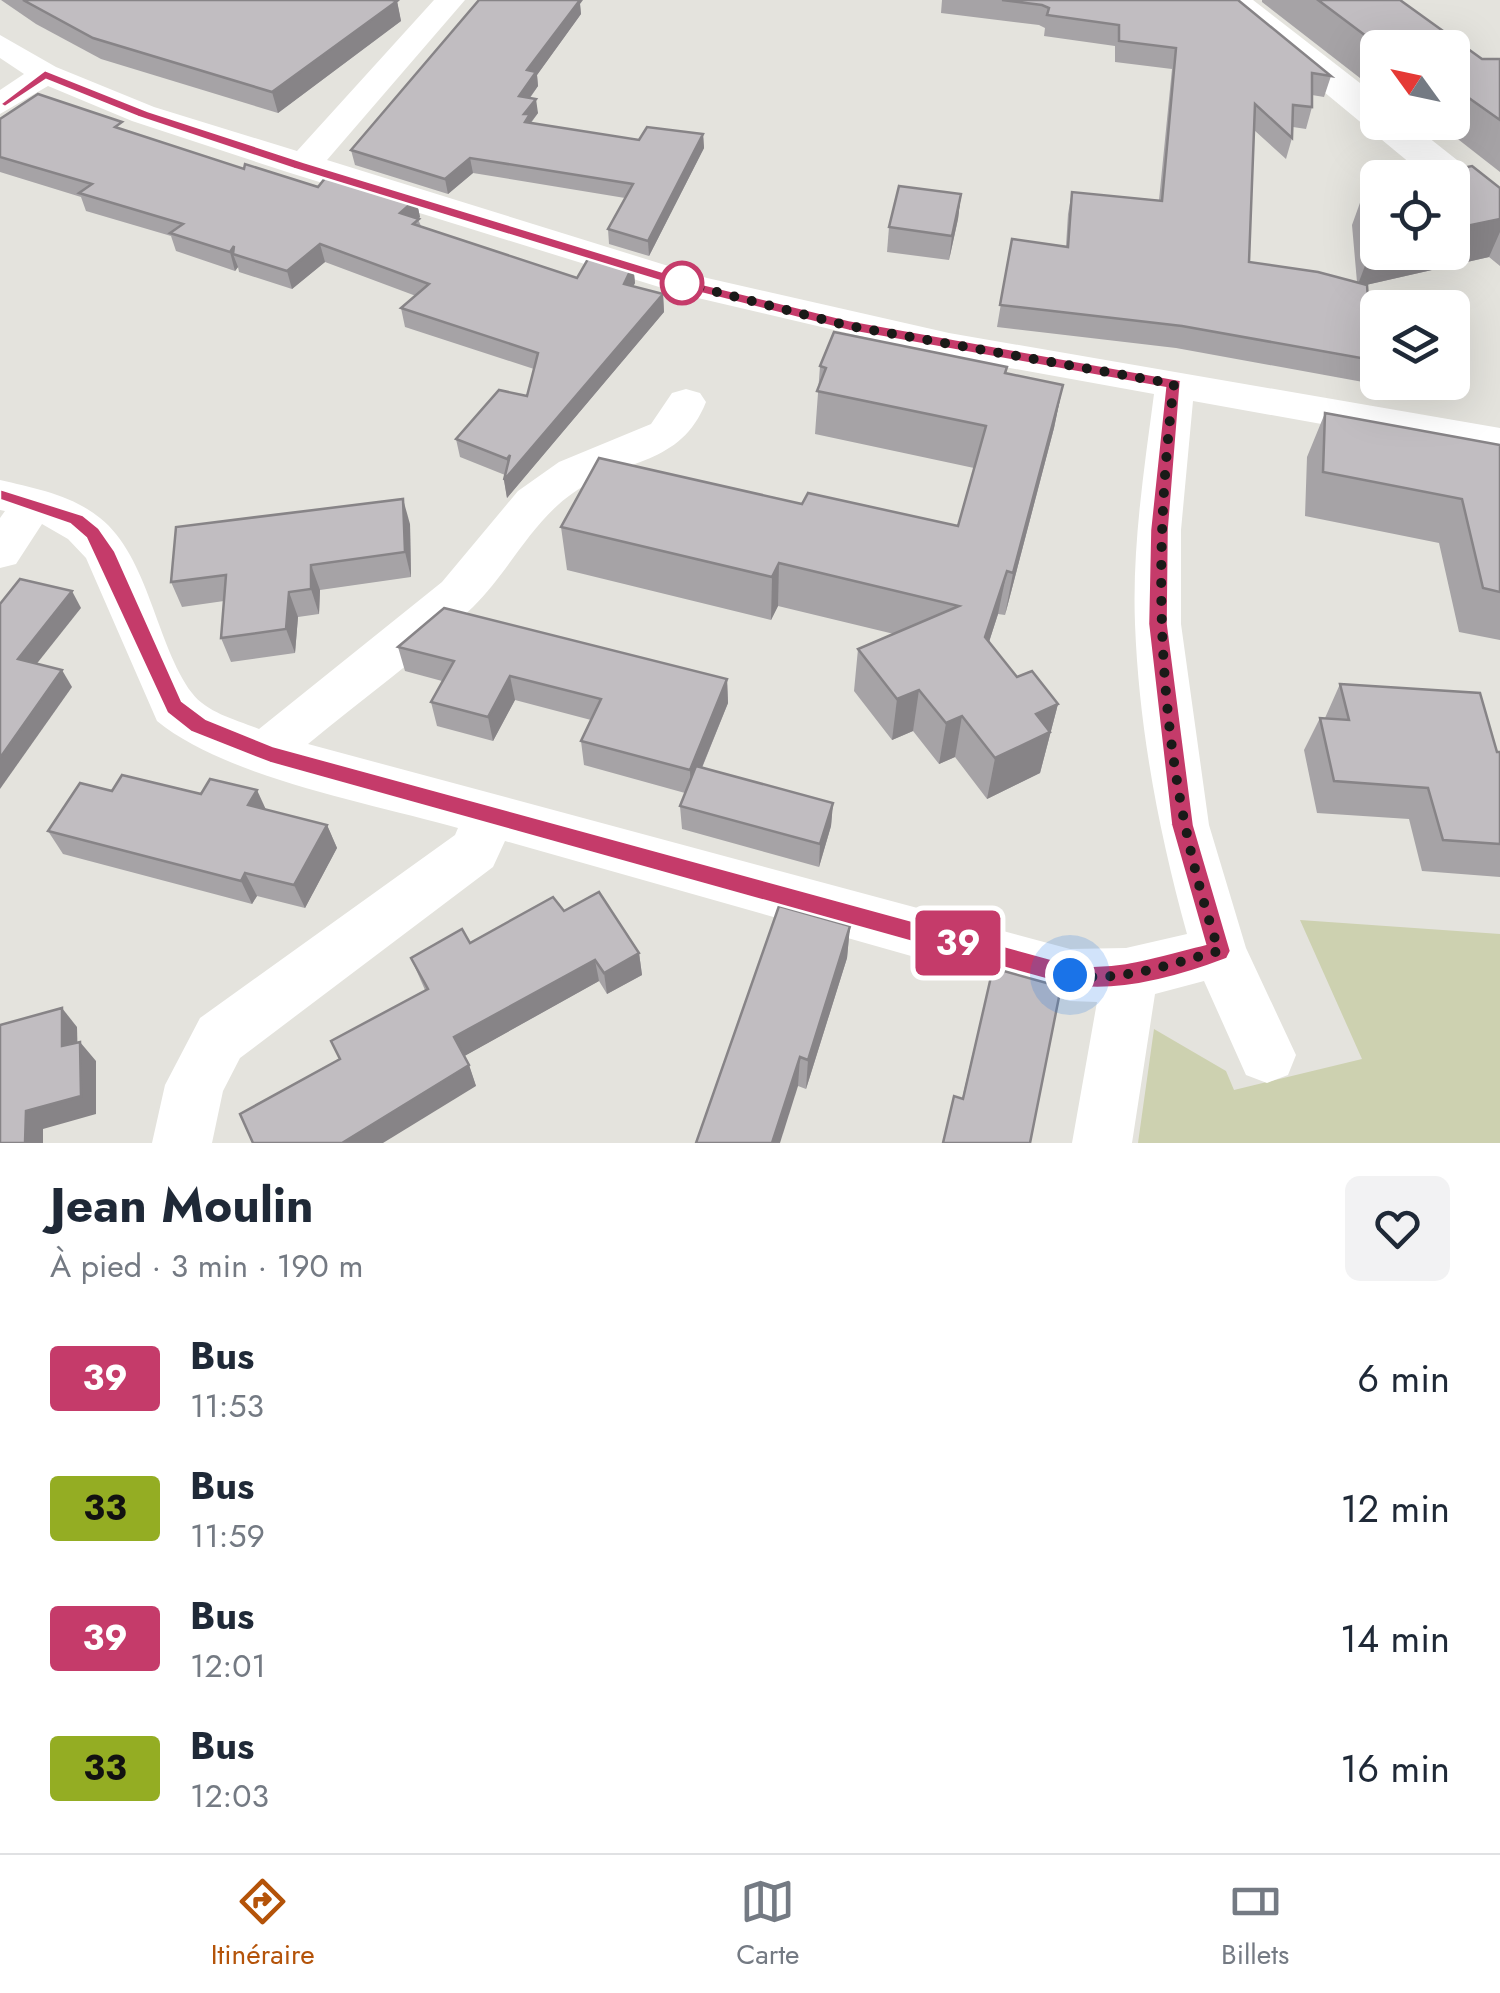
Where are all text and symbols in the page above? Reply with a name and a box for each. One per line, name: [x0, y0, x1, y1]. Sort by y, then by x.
north arrow: [1360, 30, 1470, 140]
map controls: [1360, 30, 1470, 400]
button: locate: [1360, 160, 1470, 270]
unlabelled marker: [661, 262, 703, 304]
button: layers: [1360, 290, 1470, 400]
line badge: 39: [913, 910, 1003, 976]
text: 39: [935, 918, 981, 968]
your location: [1045, 950, 1095, 1000]
text: Jean Moulin: [50, 1171, 314, 1240]
button: heart: [1345, 1176, 1450, 1281]
text: À pied · 3 min · 190 m: [50, 1243, 363, 1289]
text: Bus: [190, 1328, 254, 1383]
text: 6 min: [1357, 1351, 1450, 1406]
text: 39: [82, 1353, 128, 1403]
text: 11:53: [190, 1383, 264, 1429]
text: Bus: [190, 1458, 254, 1513]
text: 12 min: [1340, 1481, 1450, 1536]
text: 33: [83, 1483, 127, 1533]
text: 11:59: [190, 1513, 265, 1559]
text: Bus: [190, 1588, 254, 1643]
text: 14 min: [1340, 1611, 1450, 1666]
text: 39: [82, 1613, 128, 1663]
text: 12:01: [190, 1643, 266, 1689]
text: Bus: [190, 1718, 254, 1773]
text: 16 min: [1340, 1741, 1450, 1796]
text: 33: [83, 1743, 127, 1793]
text: 12:03: [190, 1773, 269, 1819]
tab: Itinéraire: [211, 1874, 315, 1975]
tab: Carte: [736, 1874, 800, 1975]
tab: Billets: [1221, 1874, 1289, 1975]

